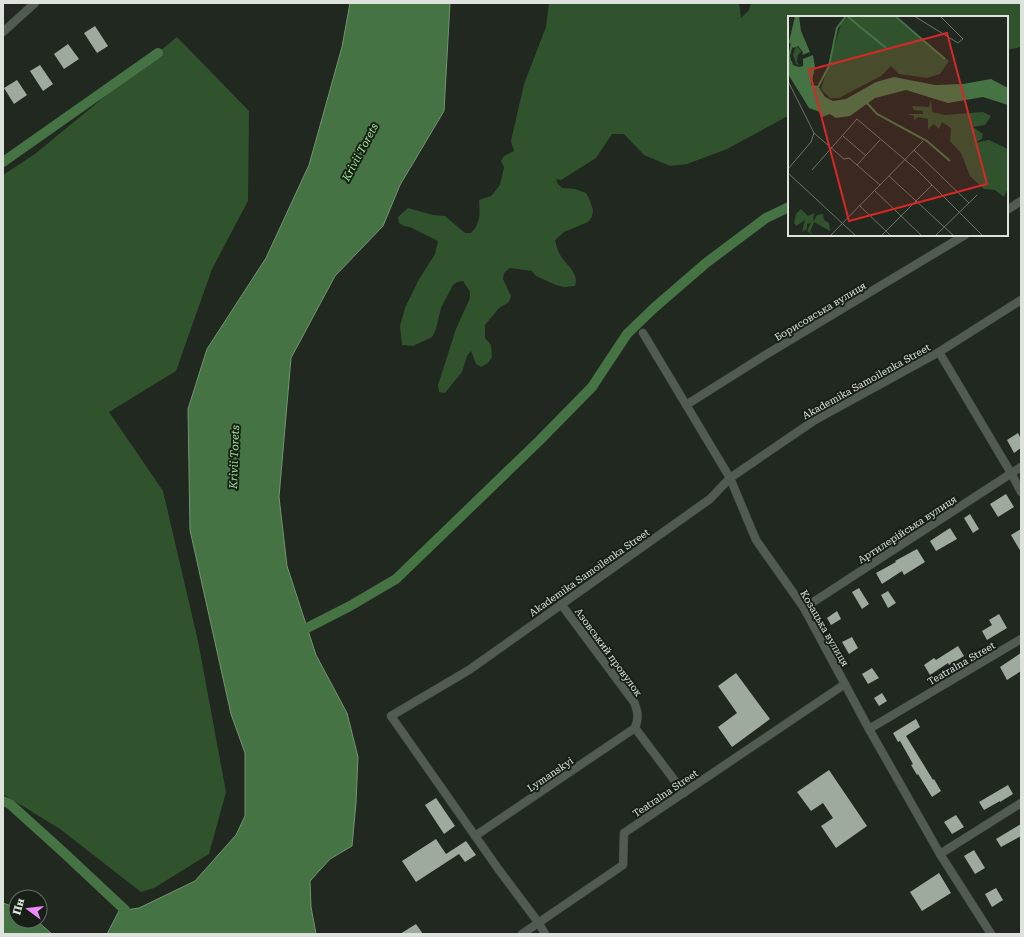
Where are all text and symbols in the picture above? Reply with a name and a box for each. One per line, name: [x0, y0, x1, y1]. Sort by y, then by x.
inset map: [788, 16, 1008, 236]
water label: Krivii Torets: [339, 121, 381, 184]
street label: Борисовська вулиця: [773, 280, 868, 343]
street label: Akademika Samoilenka Street: [800, 342, 932, 421]
water label: Krivii Torets: [227, 425, 242, 490]
street label: Артилерійська вулиця: [856, 493, 959, 565]
street label: Akademika Samoilenka Street: [527, 526, 652, 618]
street label: Козацька вулиця: [798, 588, 851, 668]
street label: Азовський провулок: [573, 606, 645, 699]
street label: Teatralna Street: [926, 640, 997, 687]
street label: Lymanskyi: [525, 755, 575, 794]
street label: Teatralna Street: [631, 767, 700, 819]
north arrow: [8, 889, 48, 929]
text: Пн: [10, 896, 27, 916]

